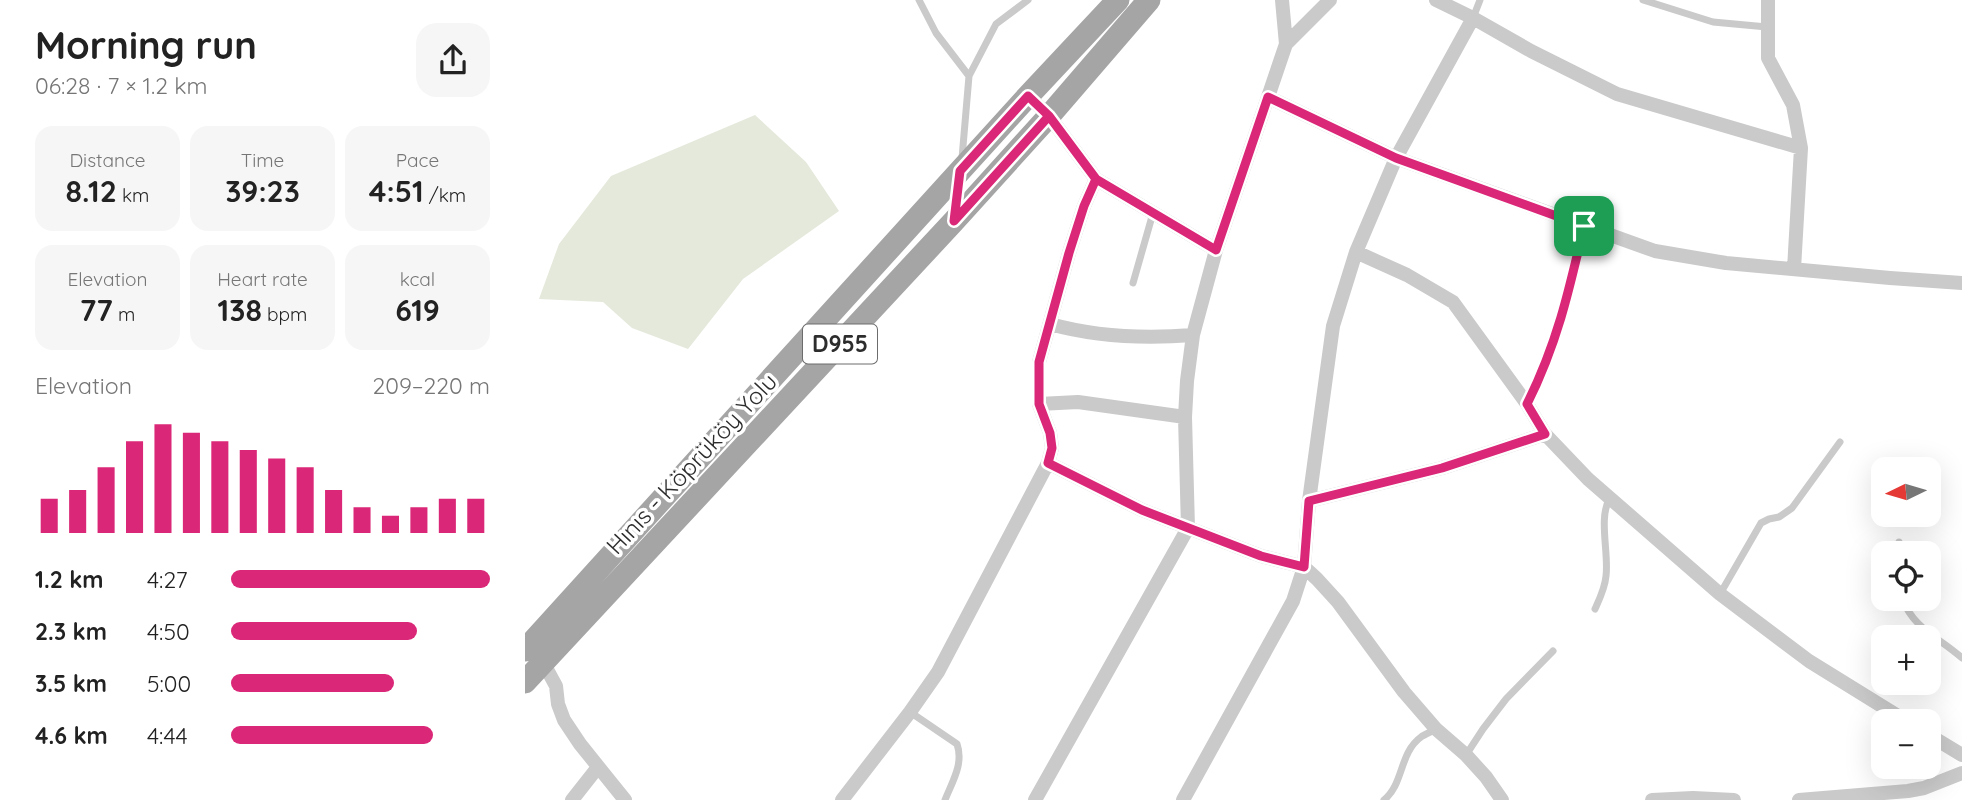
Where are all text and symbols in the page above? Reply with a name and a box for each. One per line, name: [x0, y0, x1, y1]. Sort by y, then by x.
text: Morning run: [35, 21, 257, 69]
button: share: [416, 23, 490, 97]
text: 06:28 · 7 × 1.2 km: [35, 71, 208, 100]
text: Distance: [69, 148, 146, 172]
text: Time: [241, 148, 284, 172]
text: Pace: [396, 148, 439, 172]
text: 8.12: [66, 172, 117, 210]
text: 39:23: [225, 172, 300, 210]
text: 4:51: [369, 172, 424, 210]
text: km: [117, 183, 149, 207]
text: /km: [424, 183, 466, 207]
pin: [1554, 196, 1614, 256]
icon: arrive: [1565, 207, 1603, 245]
text: Elevation: [67, 267, 148, 291]
text: Heart rate: [217, 267, 308, 291]
text: kcal: [400, 267, 435, 291]
text: 77: [80, 291, 113, 329]
text: 138: [218, 291, 262, 329]
text: 619: [395, 291, 440, 329]
text: m: [113, 302, 135, 326]
text: bpm: [262, 302, 307, 326]
road number: D955: [803, 324, 877, 364]
street label: Hınıs - Köprüköy Yolu: [600, 366, 783, 560]
text: Elevation: [35, 371, 132, 400]
text: 209–220 m: [373, 371, 490, 400]
north arrow: [1871, 457, 1941, 527]
map controls: [1871, 457, 1941, 779]
button: locate: [1871, 541, 1941, 611]
text: 1.2 km: [35, 565, 104, 594]
text: 4:27: [147, 565, 188, 594]
text: 2.3 km: [35, 617, 107, 646]
text: 4:50: [147, 617, 190, 646]
button: +: [1871, 625, 1941, 695]
text: 3.5 km: [35, 669, 107, 698]
text: 5:00: [147, 669, 191, 698]
button: −: [1871, 709, 1941, 779]
text: 4.6 km: [35, 721, 108, 750]
text: 4:44: [147, 721, 188, 750]

